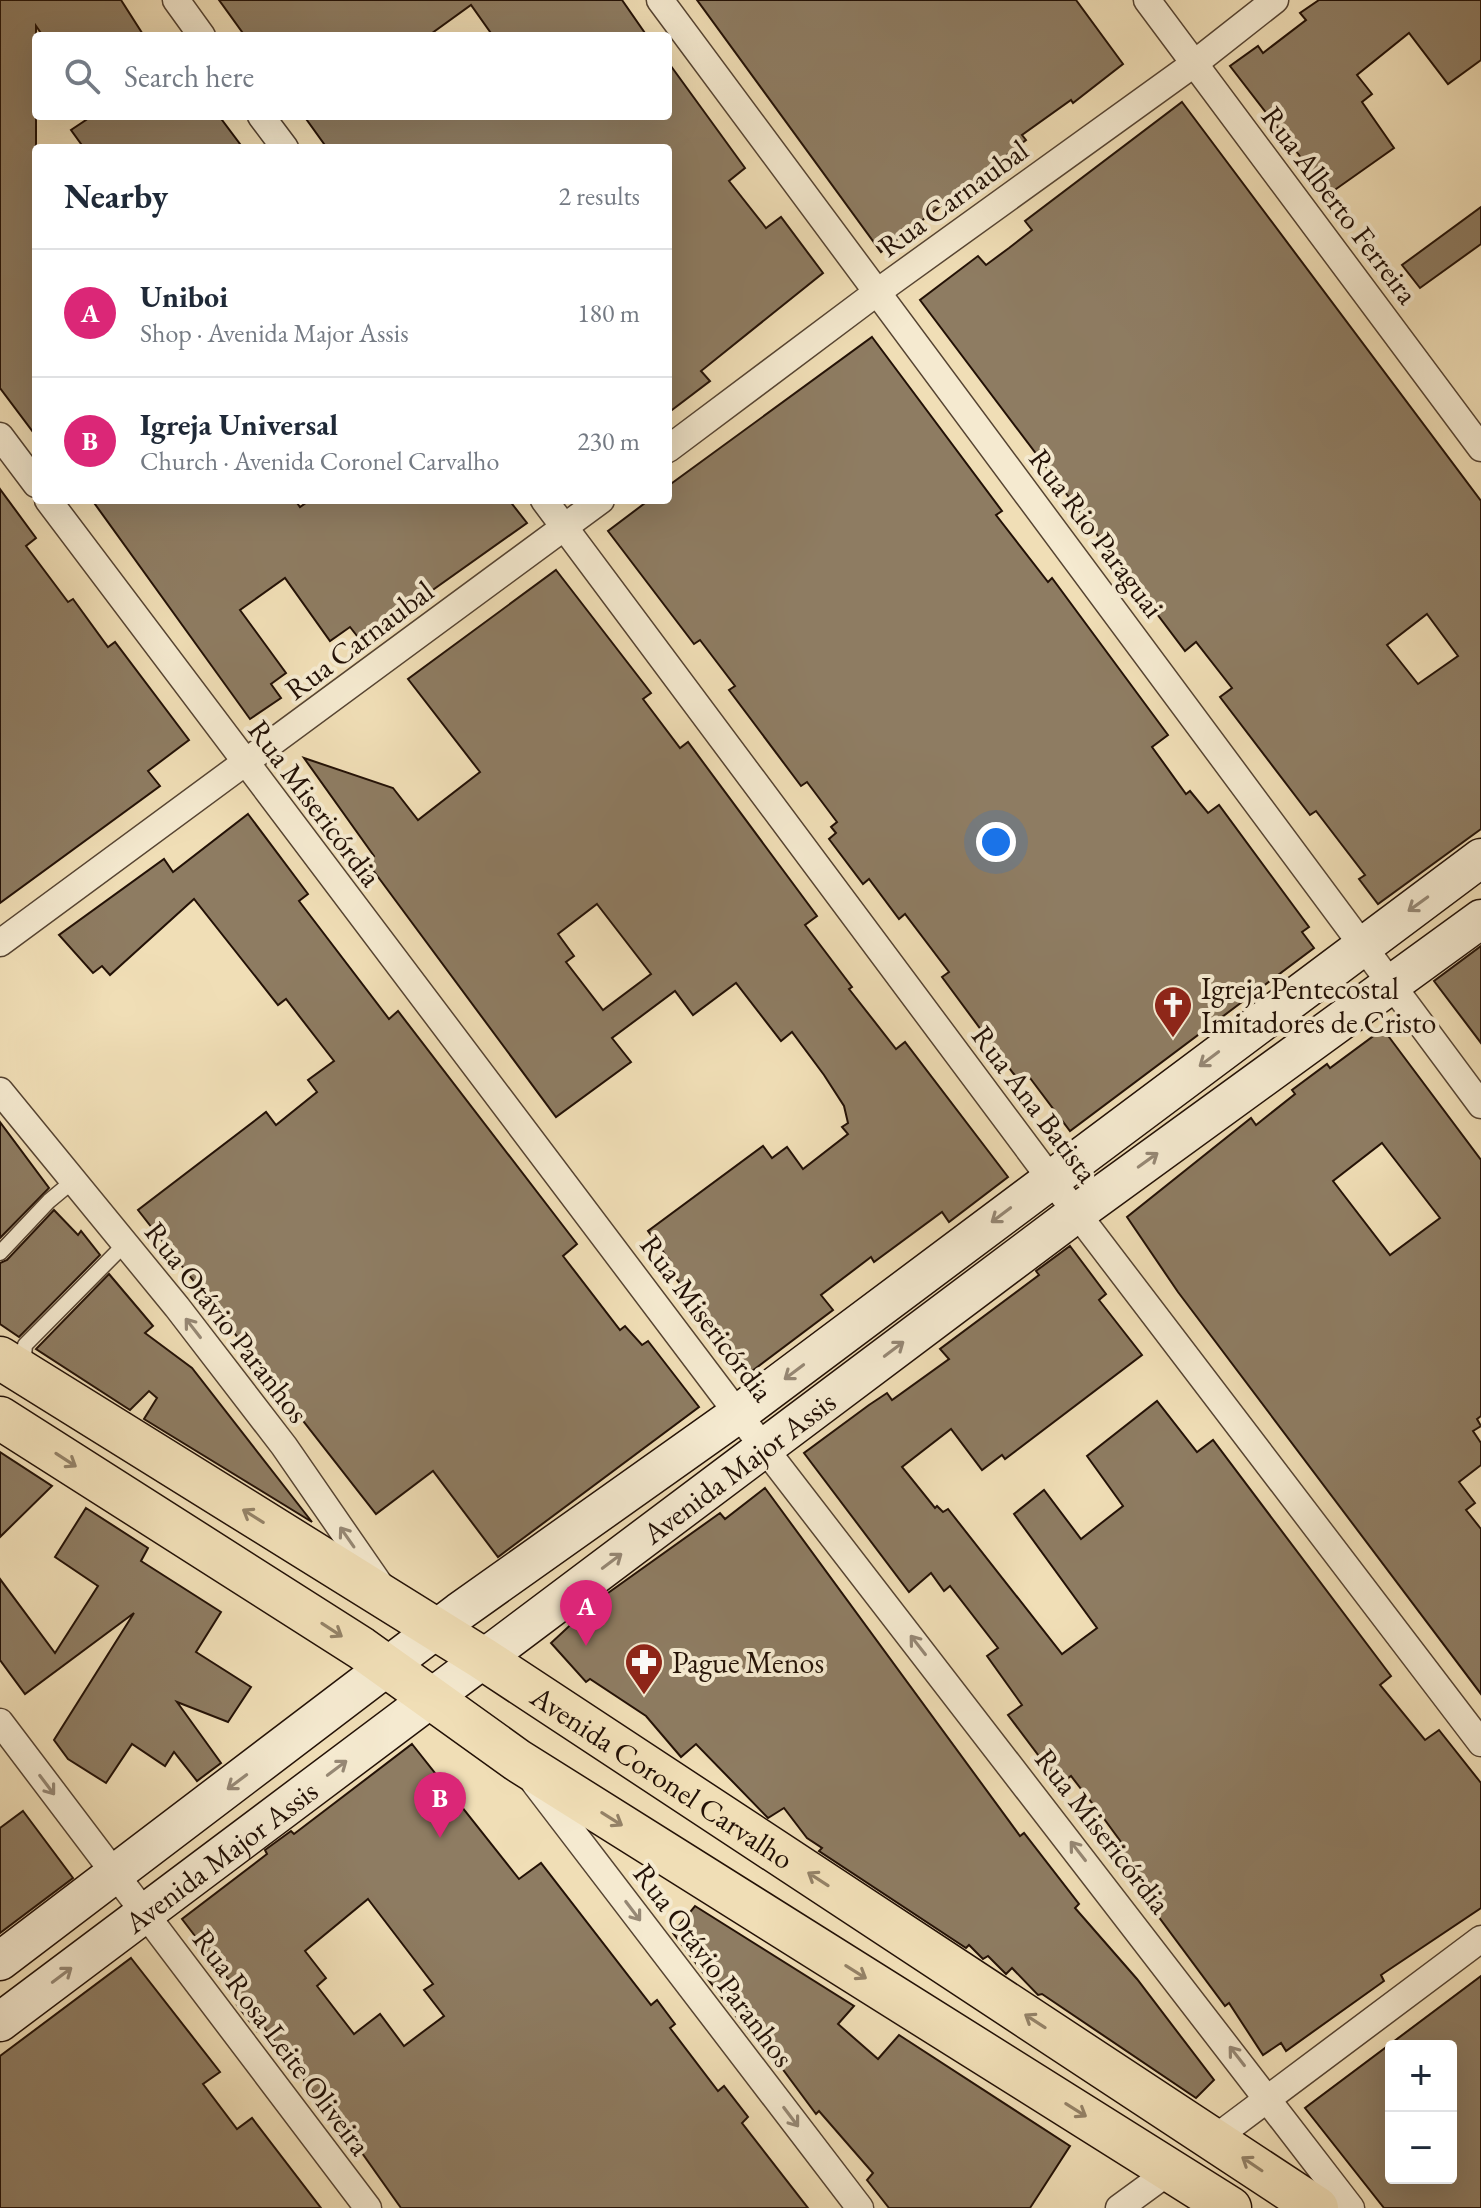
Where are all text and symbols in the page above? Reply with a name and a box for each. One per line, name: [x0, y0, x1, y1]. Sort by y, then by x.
search box: [32, 32, 672, 120]
icon: search: [60, 54, 104, 98]
text: Search here: [124, 57, 254, 96]
street label: Rua Alberto Ferreira: [1253, 98, 1427, 312]
street label: Rua Carnaubal: [870, 130, 1036, 266]
text: Nearby: [64, 174, 168, 218]
text: 2 results: [559, 179, 640, 213]
text: Uniboi: [140, 277, 228, 316]
text: A: [81, 296, 99, 330]
text: 180 m: [577, 296, 640, 330]
text: Shop · Avenida Major Assis: [140, 316, 409, 350]
text: Igreja Universal: [140, 405, 338, 444]
text: B: [82, 424, 98, 458]
text: 230 m: [577, 424, 640, 458]
street label: Rua Rio Paraguai: [1021, 441, 1173, 625]
text: Church · Avenida Coronel Carvalho: [140, 444, 499, 478]
street label: Rua Carnaubal: [277, 571, 441, 709]
street label: Rua Misericórdia: [239, 712, 391, 894]
your location: [976, 822, 1016, 862]
one-way arrow: [1408, 895, 1429, 912]
place label: Igreja Pentecostal Imitadores de Cristo: [1201, 969, 1436, 1042]
church icon: Igreja Pentecostal Imitadores de Cristo: [1152, 984, 1194, 1039]
street label: Rua Ana Batista: [963, 1018, 1107, 1190]
one-way arrow: [1199, 1051, 1221, 1068]
one-way arrow: [1136, 1152, 1158, 1169]
one-way arrow: [991, 1206, 1012, 1223]
street label: Rua Otávio Paranhos: [136, 1213, 318, 1431]
street label: Rua Misericórdia: [631, 1227, 783, 1409]
one-way arrow: [184, 1318, 201, 1339]
one-way arrow: [883, 1341, 904, 1358]
one-way arrow: [784, 1363, 805, 1380]
street label: Avenida Major Assis: [633, 1382, 843, 1553]
one-way arrow: [54, 1452, 77, 1468]
one-way arrow: [242, 1507, 265, 1523]
one-way arrow: [338, 1527, 355, 1549]
one-way arrow: [601, 1553, 622, 1570]
pin: A: [560, 1580, 612, 1646]
one-way arrow: [320, 1622, 343, 1638]
one-way arrow: [910, 1635, 927, 1656]
pharmacy icon: Pague Menos: [623, 1641, 665, 1696]
place label: Pague Menos: [672, 1643, 824, 1682]
street label: Avenida Coronel Carvalho: [523, 1676, 801, 1878]
street label: Rua Misericórdia: [1026, 1740, 1180, 1922]
one-way arrow: [326, 1760, 348, 1777]
street label: Avenida Major Assis: [115, 1771, 325, 1942]
pin: B: [414, 1772, 466, 1838]
one-way arrow: [39, 1773, 56, 1795]
one-way arrow: [226, 1774, 248, 1791]
one-way arrow: [600, 1812, 623, 1828]
one-way arrow: [1069, 1841, 1086, 1862]
street label: Rua Otávio Paranhos: [625, 1855, 803, 2075]
one-way arrow: [807, 1870, 829, 1887]
one-way arrow: [624, 1900, 641, 1921]
street label: Rua Rosa Leite Oliveira: [184, 1921, 380, 2163]
one-way arrow: [844, 1965, 867, 1981]
one-way arrow: [51, 1967, 73, 1983]
one-way arrow: [1024, 2013, 1047, 2029]
map controls: [1385, 2040, 1457, 2184]
button: +: [1385, 2040, 1457, 2112]
one-way arrow: [1228, 2046, 1245, 2067]
one-way arrow: [1064, 2103, 1087, 2119]
one-way arrow: [782, 2106, 799, 2127]
button: −: [1385, 2112, 1457, 2184]
one-way arrow: [1242, 2156, 1264, 2172]

